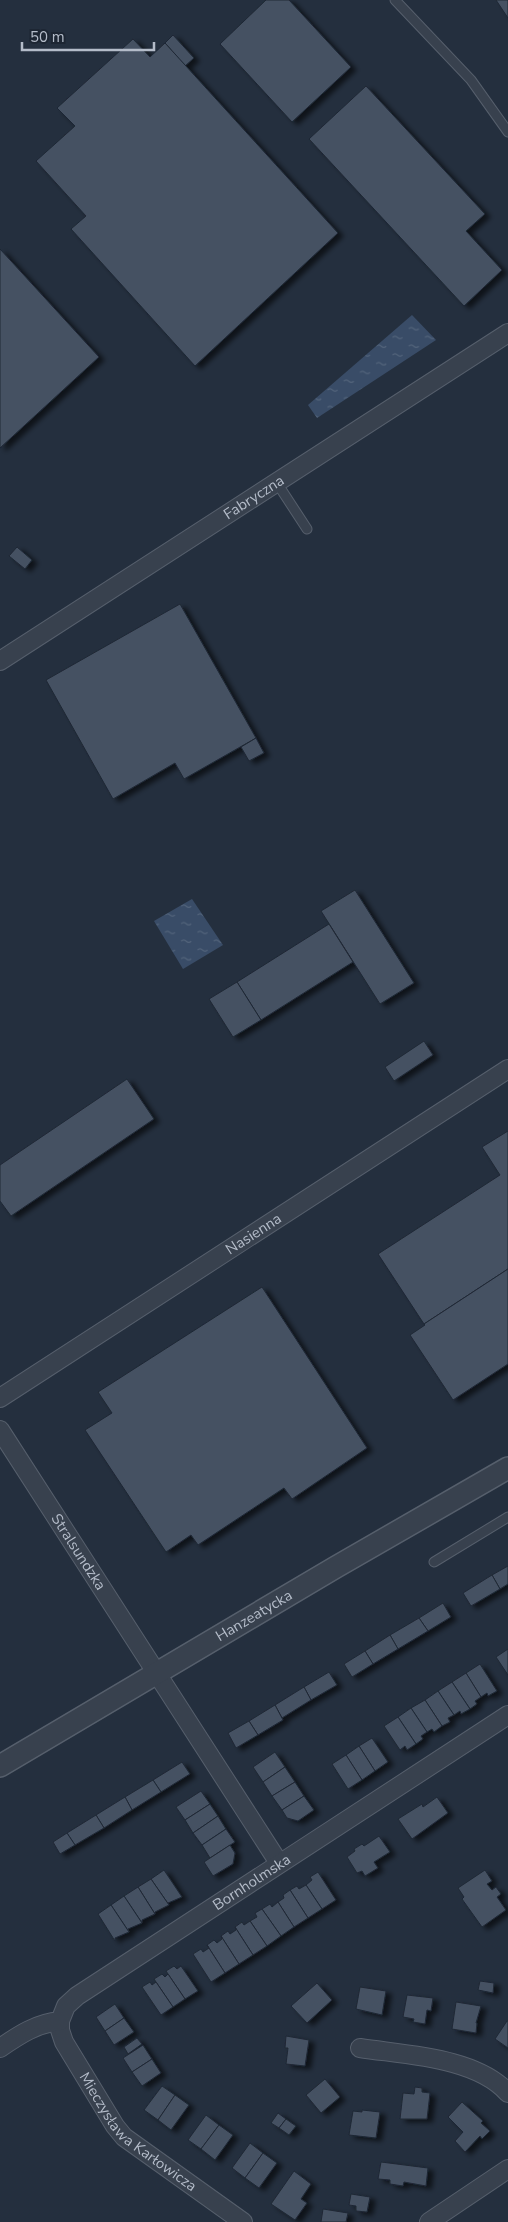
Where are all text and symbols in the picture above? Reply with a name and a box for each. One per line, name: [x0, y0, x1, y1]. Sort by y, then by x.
scale bar: [22, 20, 155, 52]
text: 50 m: [30, 27, 65, 47]
street label: Fabryczna: [220, 470, 288, 524]
street label: Nasienna: [222, 1208, 285, 1259]
street label: Stralsundzka: [46, 1510, 111, 1594]
street label: Hanzeatycka: [212, 1585, 296, 1646]
street label: Bornholmska: [209, 1849, 294, 1915]
street label: Mieczysława Karłowicza: [75, 2068, 201, 2196]

